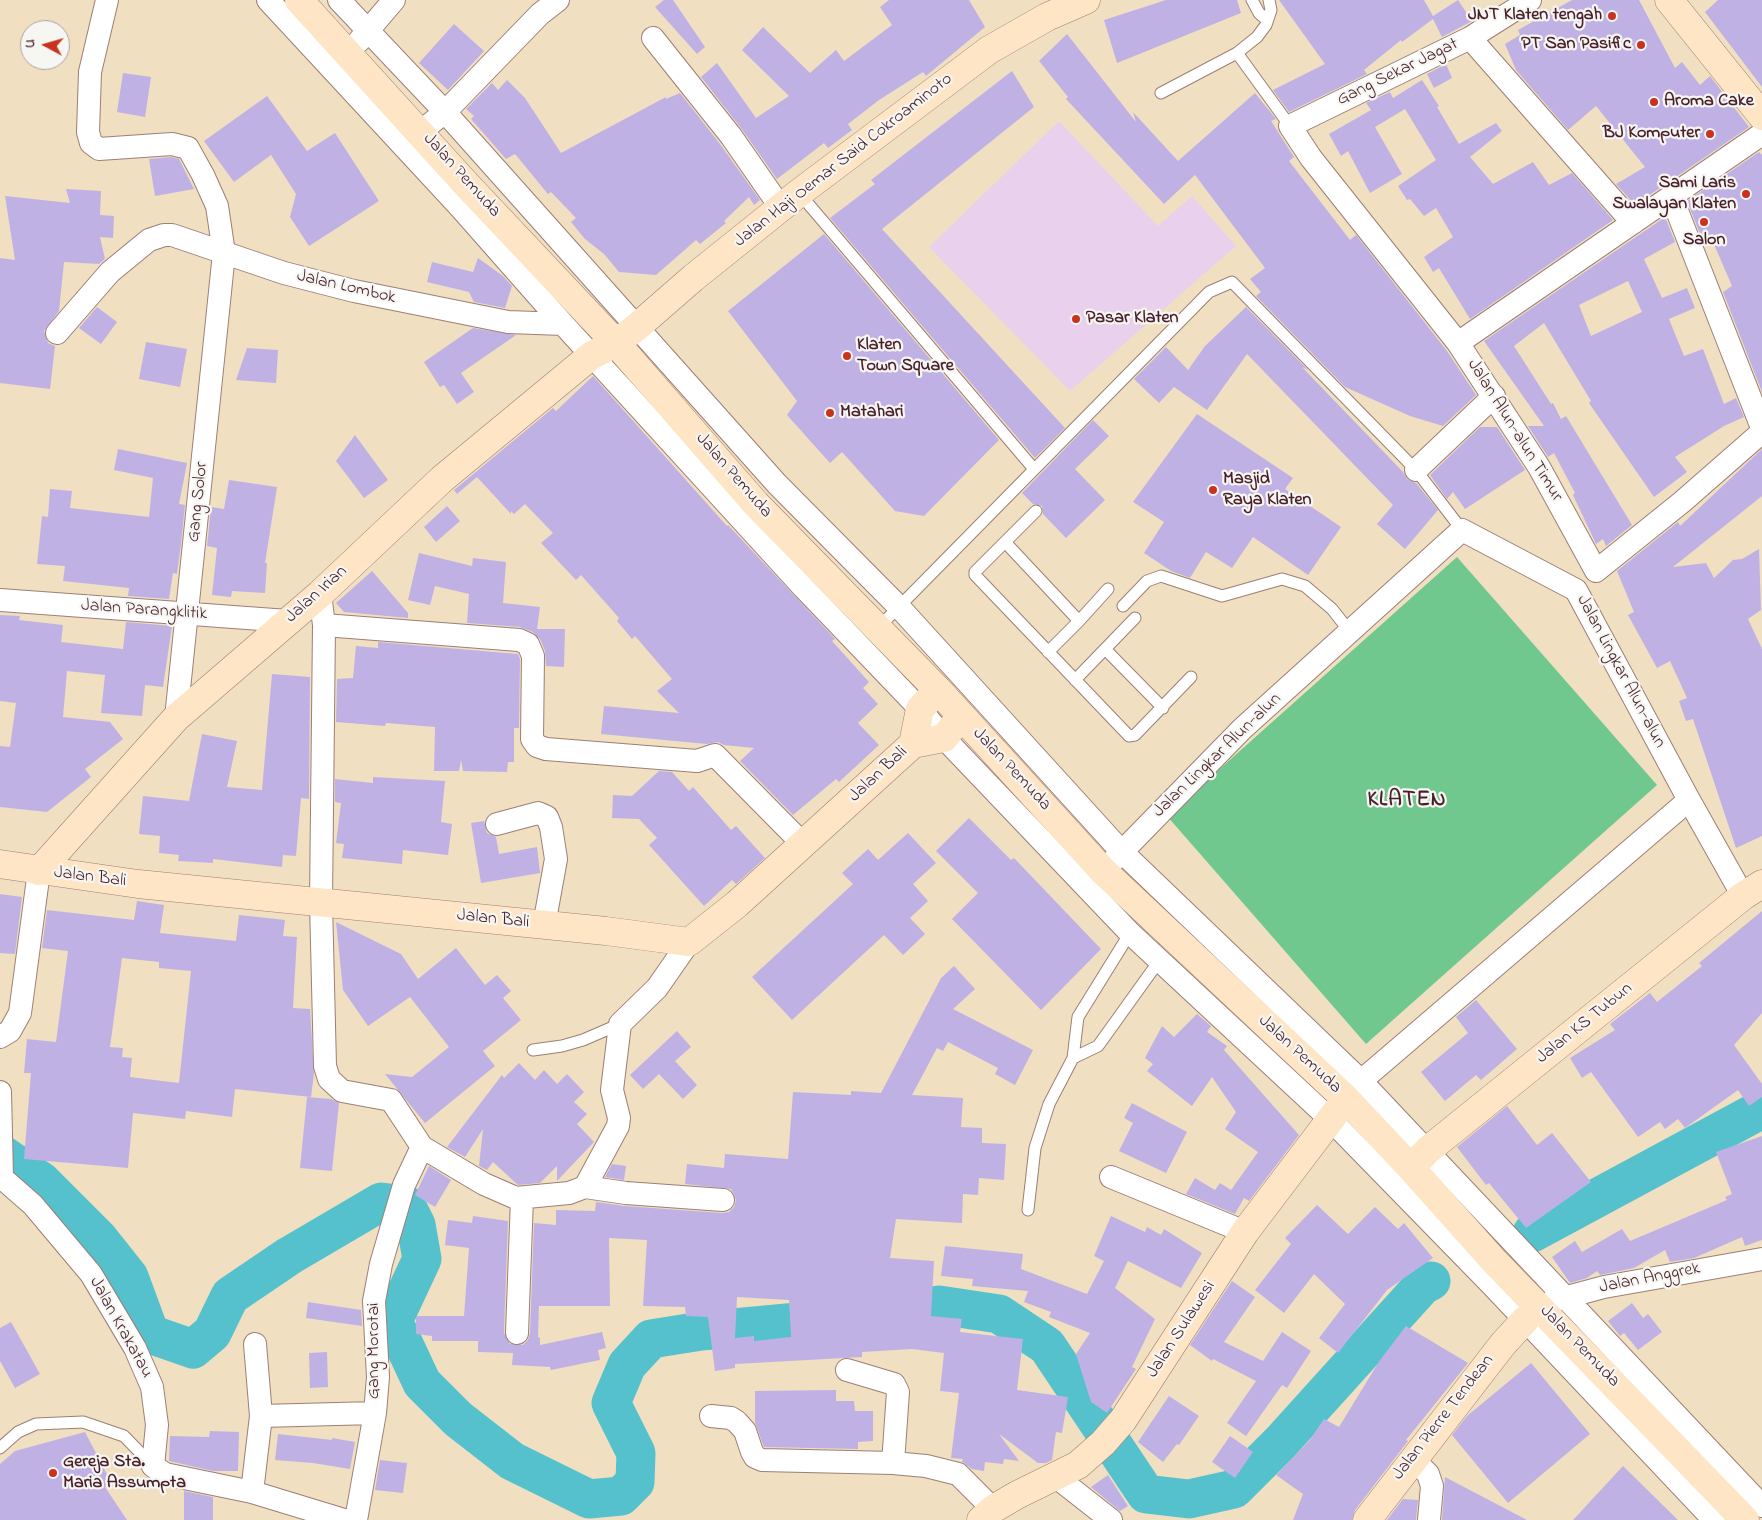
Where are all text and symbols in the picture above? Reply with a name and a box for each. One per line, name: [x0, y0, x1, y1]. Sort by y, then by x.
place label: JNT Klaten tengah: [1468, 5, 1602, 27]
marker: JNT Klaten tengah: [1606, 10, 1618, 22]
north arrow: [20, 20, 70, 70]
street label: Gang Sekar Jagat: [1334, 34, 1462, 112]
place label: PT San Pasific: [1521, 34, 1631, 56]
text: U: [20, 38, 41, 49]
marker: PT San Pasific: [1635, 39, 1647, 51]
street label: Jalan Haji Oemar Said Cokroaminoto: [731, 69, 957, 253]
place label: Aroma Cake: [1664, 91, 1754, 113]
marker: Aroma Cake: [1648, 96, 1660, 108]
place label: BJ Komputer: [1603, 123, 1700, 145]
marker: BJ Komputer: [1704, 128, 1716, 140]
street label: Jalan Pemuda: [417, 129, 505, 223]
place label: Sami Laris Swalayan Klaten: [1613, 173, 1736, 215]
marker: Sami Laris Swalayan Klaten: [1740, 188, 1752, 200]
marker: Salon: [1698, 216, 1710, 228]
place label: Salon: [1683, 230, 1725, 252]
street label: Jalan Lombok: [294, 266, 398, 310]
place label: Pasar Klaten: [1086, 308, 1178, 330]
marker: Pasar Klaten: [1070, 313, 1082, 325]
place label: Klaten Town Square: [857, 335, 954, 378]
marker: Klaten Town Square: [841, 350, 853, 362]
street label: Jalan Alun-alun Timur: [1461, 356, 1567, 506]
place label: Matahari: [840, 402, 904, 424]
marker: Matahari: [824, 407, 836, 419]
street label: Jalan Pemuda: [690, 429, 776, 523]
street label: Gang Solor: [184, 461, 214, 543]
place label: Masjid Raya Klaten: [1223, 469, 1311, 512]
marker: Masjid Raya Klaten: [1207, 484, 1219, 496]
street label: Jalan Irian: [281, 561, 353, 629]
street label: Jalan Lingkar Alun-alun: [1570, 592, 1670, 752]
street label: Jalan Parangklitik: [80, 596, 208, 626]
street label: Jalan Lingkar Alun-alun: [1149, 689, 1287, 823]
street label: Jalan Pemuda: [967, 724, 1055, 816]
street label: Jalan Bali: [845, 742, 913, 808]
district label: KLATEN: [1367, 788, 1447, 814]
street label: Jalan Bali: [53, 863, 127, 893]
street label: Jalan Bali: [456, 905, 530, 935]
street label: Jalan KS Tubun: [1533, 979, 1637, 1069]
street label: Jalan Pemuda: [1253, 1011, 1345, 1099]
street label: Jalan Anggrek: [1598, 1259, 1702, 1299]
street label: Jalan Krakatau: [83, 1274, 157, 1382]
street label: Jalan Sulawesi: [1143, 1277, 1221, 1383]
street label: Jalan Pemuda: [1534, 1301, 1624, 1393]
street label: Gang Morotai: [364, 1303, 386, 1399]
street label: Jalan Pierre Tendean: [1388, 1351, 1500, 1485]
place label: Gereja Sta. Maria Assumpta: [63, 1452, 186, 1495]
marker: Gereja Sta. Maria Assumpta: [47, 1467, 59, 1479]

